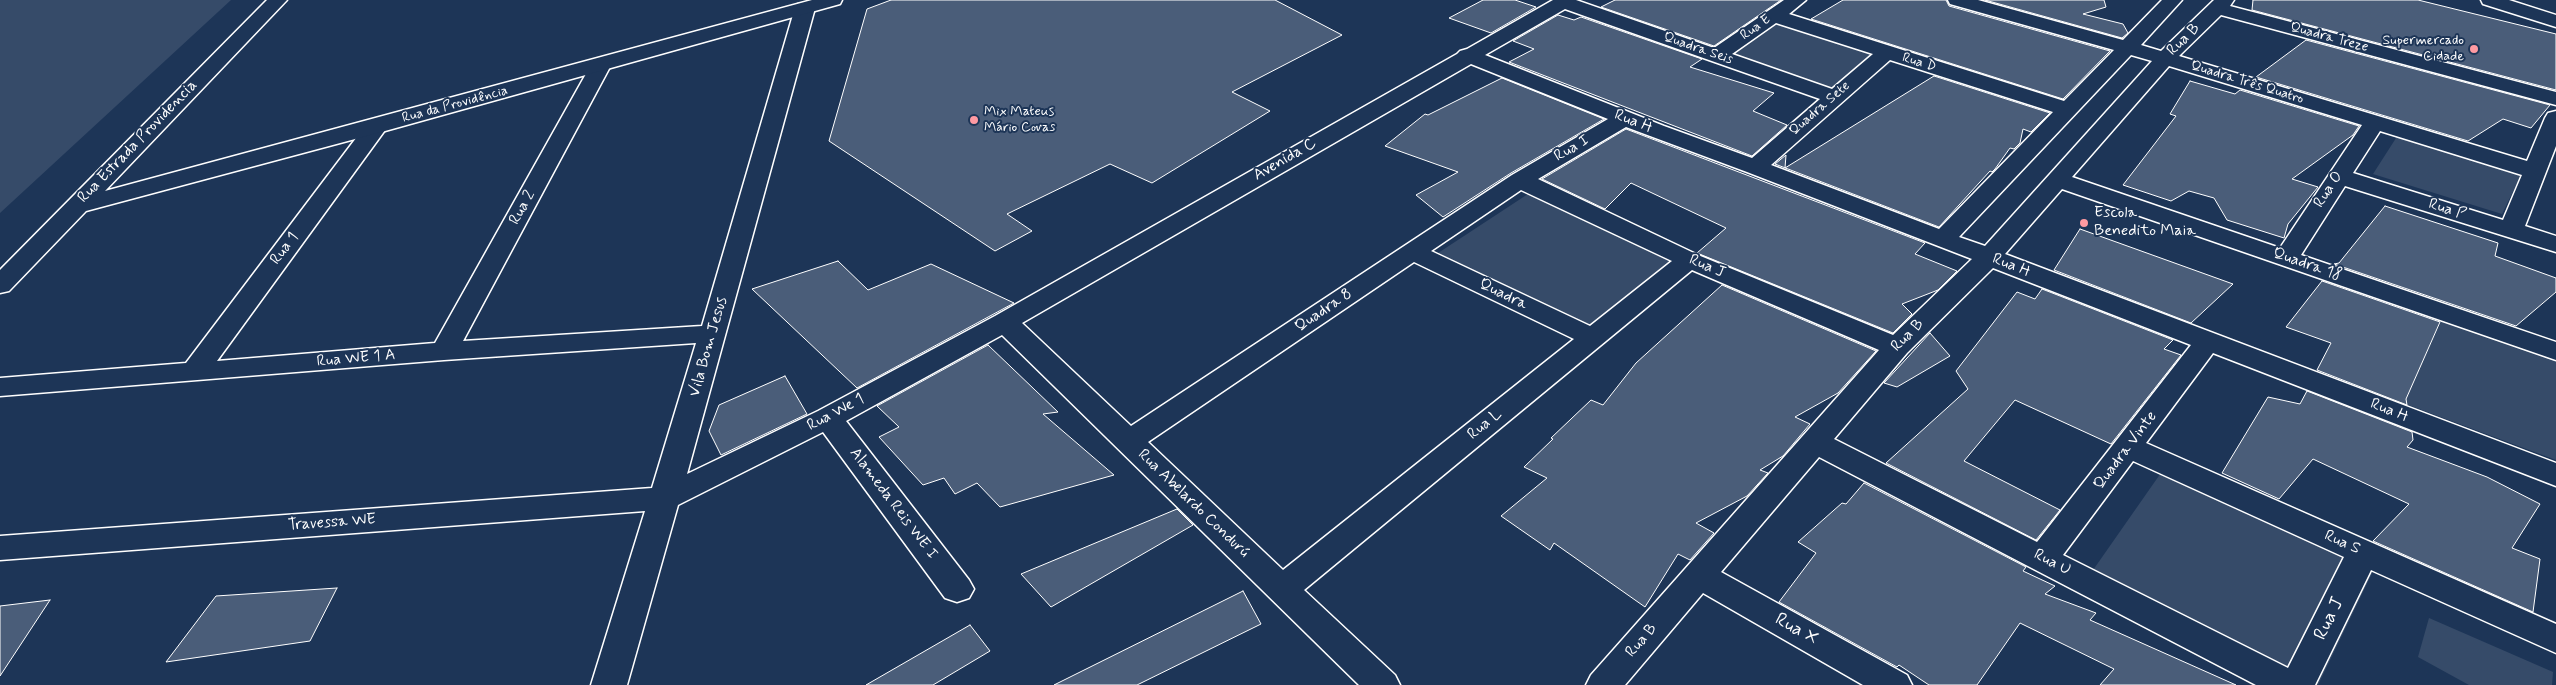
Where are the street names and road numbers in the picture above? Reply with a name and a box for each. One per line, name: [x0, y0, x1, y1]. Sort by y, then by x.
street label: Rua E: [1738, 12, 1774, 44]
street label: Quadra Treze: [2288, 19, 2370, 57]
street label: Rua B: [2163, 20, 2205, 60]
street label: Quadra Seis: [1661, 29, 1735, 69]
street label: Rua D: [1900, 50, 1938, 76]
street label: Quadra Três Quatro: [2188, 58, 2306, 108]
street label: Rua Estrada Providencia: [74, 76, 202, 208]
street label: Quadra Sete: [1786, 78, 1854, 140]
street label: Rua da Providência: [400, 83, 510, 127]
street label: Rua H: [1611, 106, 1655, 138]
street label: Rua I: [1551, 131, 1593, 167]
street label: Avenida C: [1250, 134, 1320, 186]
street label: Rua O: [2310, 168, 2348, 212]
street label: Rua 2: [506, 187, 540, 229]
street label: Rua P: [2426, 195, 2468, 225]
street label: Rua 1: [267, 229, 303, 269]
street label: Quadra 18: [2270, 244, 2344, 286]
street label: Rua H: [1989, 250, 2033, 282]
street label: Rua J: [1686, 251, 1728, 283]
street label: Quadra: [1476, 275, 1530, 315]
street label: Quadra 8: [1292, 285, 1356, 337]
street label: Vila Bom Jesus: [686, 295, 732, 399]
street label: Rua B: [1887, 315, 1929, 357]
street label: Rua WE 1 A: [316, 346, 396, 372]
street label: Rua We 1: [804, 390, 868, 436]
street label: Rua H: [2367, 395, 2411, 427]
street label: Rua L: [1464, 405, 1506, 445]
street label: Quadra Vinte: [2090, 408, 2162, 494]
street label: Alameda Reis WE I: [845, 445, 941, 563]
street label: Rua Abelardo Condurú: [1133, 446, 1253, 562]
street label: Travessa WE: [287, 510, 377, 536]
street label: Rua S: [2321, 527, 2363, 559]
street label: Rua U: [2030, 546, 2074, 580]
street label: Rua J: [2310, 594, 2350, 644]
street label: Rua X: [1770, 609, 1822, 651]
street label: Rua B: [1622, 620, 1662, 662]

